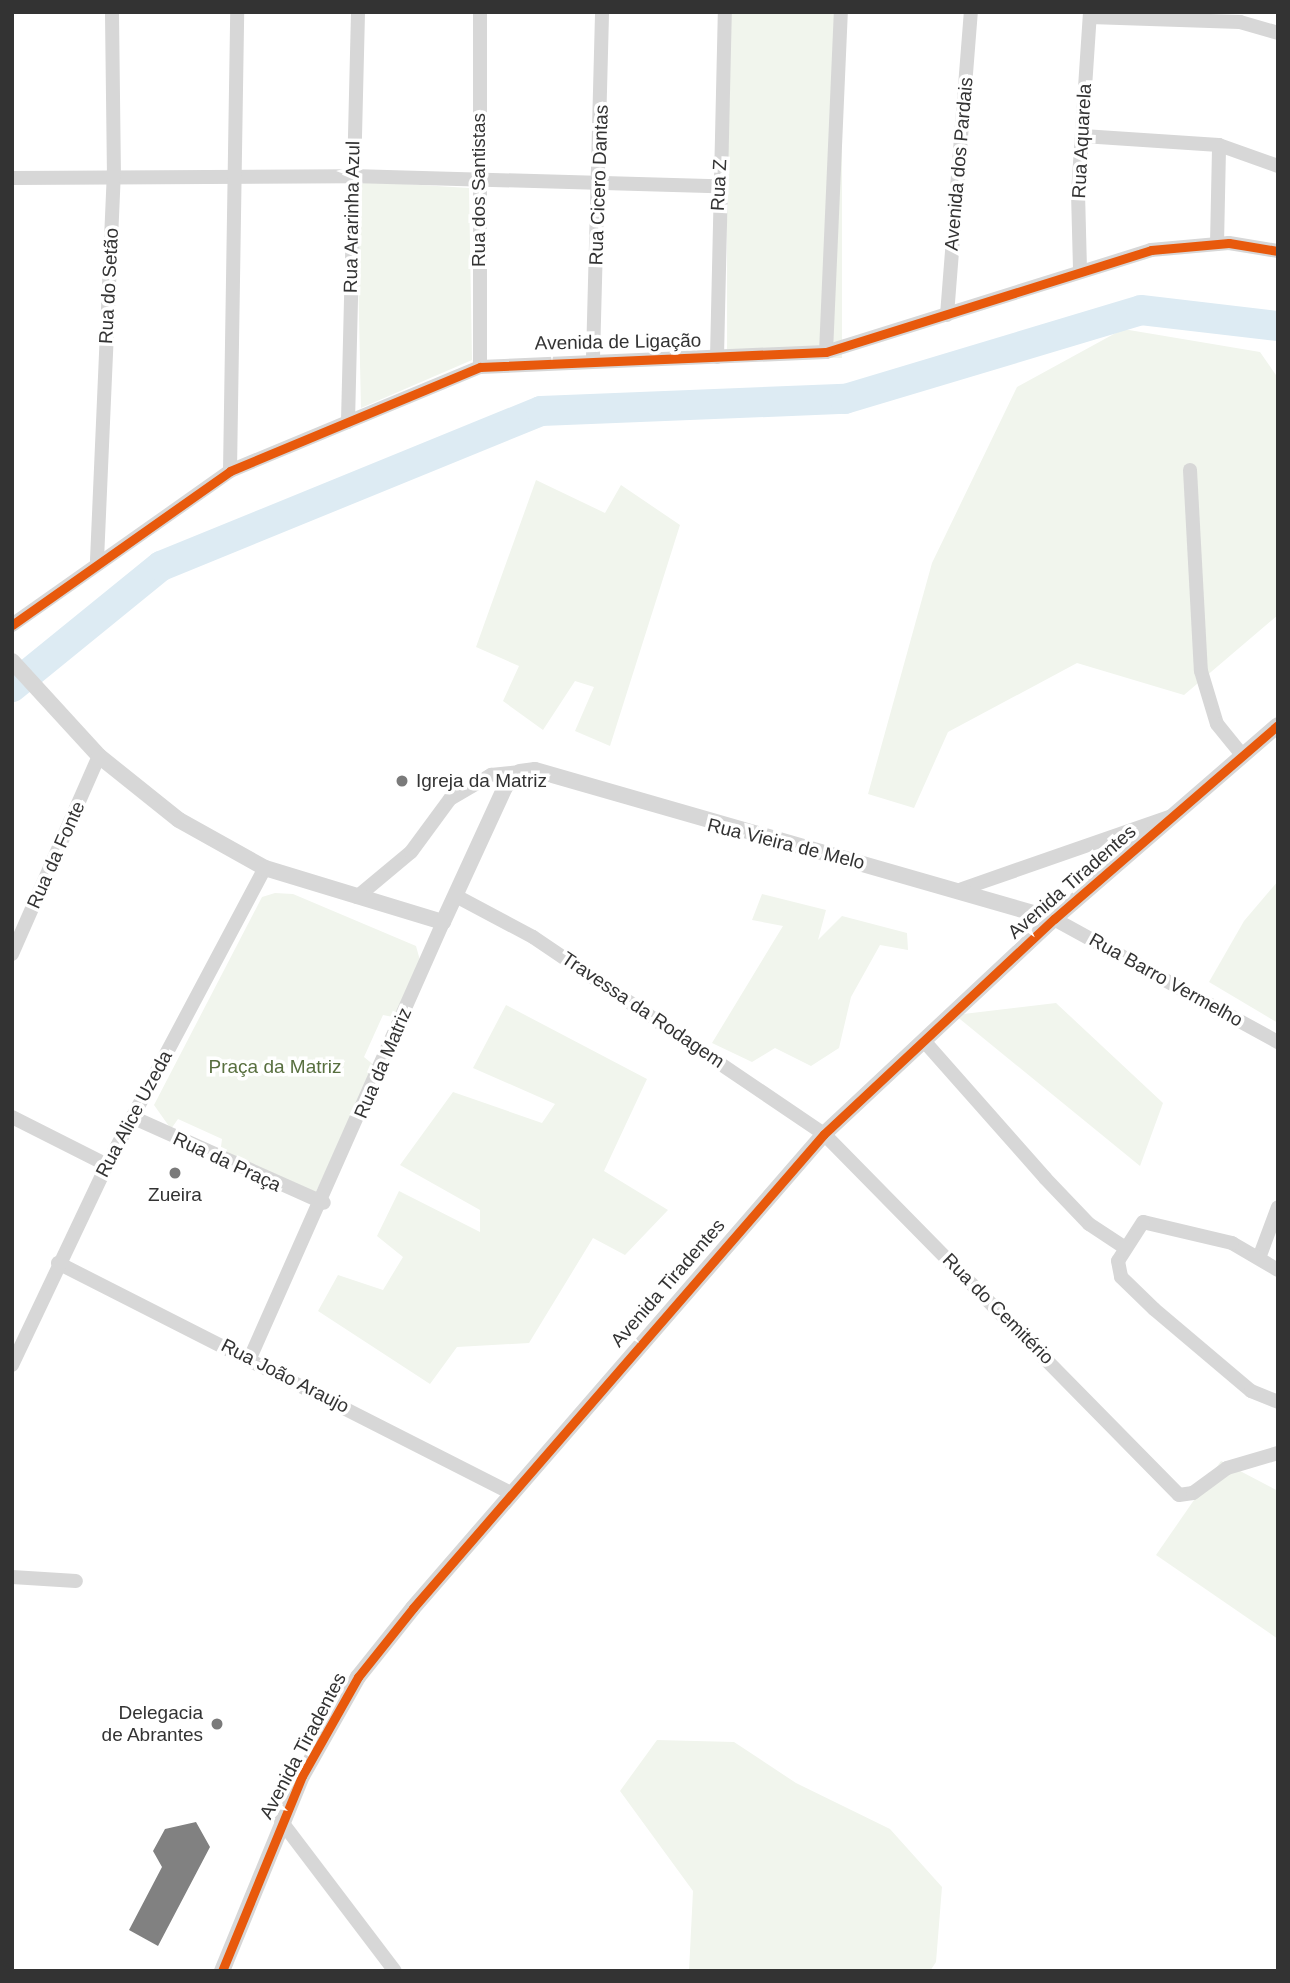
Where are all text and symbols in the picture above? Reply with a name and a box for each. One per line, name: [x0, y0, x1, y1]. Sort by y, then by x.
street label: Avenida dos Pardais: [940, 76, 978, 252]
street label: Rua Aquarela: [1068, 82, 1096, 200]
street label: Rua Cicero Dantas: [585, 104, 613, 266]
street label: Rua dos Santistas: [468, 113, 490, 267]
street label: Rua Ararinha Azul: [339, 140, 365, 294]
street label: Rua Z: [706, 159, 732, 211]
street label: Rua do Setão: [95, 227, 123, 345]
street label: Avenida de Ligação: [535, 329, 701, 355]
place label: Igreja da Matriz: [416, 770, 547, 792]
marker: Igreja da Matriz: [394, 773, 410, 789]
street label: Rua da Fonte: [22, 798, 90, 912]
street label: Rua Vieira de Melo: [705, 813, 867, 875]
street label: Avenida Tiradentes: [1003, 820, 1141, 944]
street label: Rua Barro Vermelho: [1085, 928, 1247, 1032]
street label: Travessa da Rodagem: [557, 947, 729, 1073]
street label: Rua da Matriz: [349, 1004, 417, 1122]
street label: Rua Alice Uzeda: [91, 1046, 177, 1182]
park label: Praça da Matriz: [208, 1056, 342, 1078]
street label: Rua da Praça: [170, 1127, 284, 1197]
marker: Zueira: [167, 1165, 183, 1181]
place label: Zueira: [148, 1184, 202, 1206]
street label: Avenida Tiradentes: [606, 1214, 730, 1352]
street label: Rua do Cemitério: [938, 1249, 1058, 1369]
street label: Rua João Araujo: [217, 1334, 353, 1418]
street label: Avenida Tiradentes: [255, 1669, 351, 1823]
place label: Delegacia de Abrantes: [101, 1702, 203, 1746]
marker: Delegacia de Abrantes: [209, 1716, 225, 1732]

